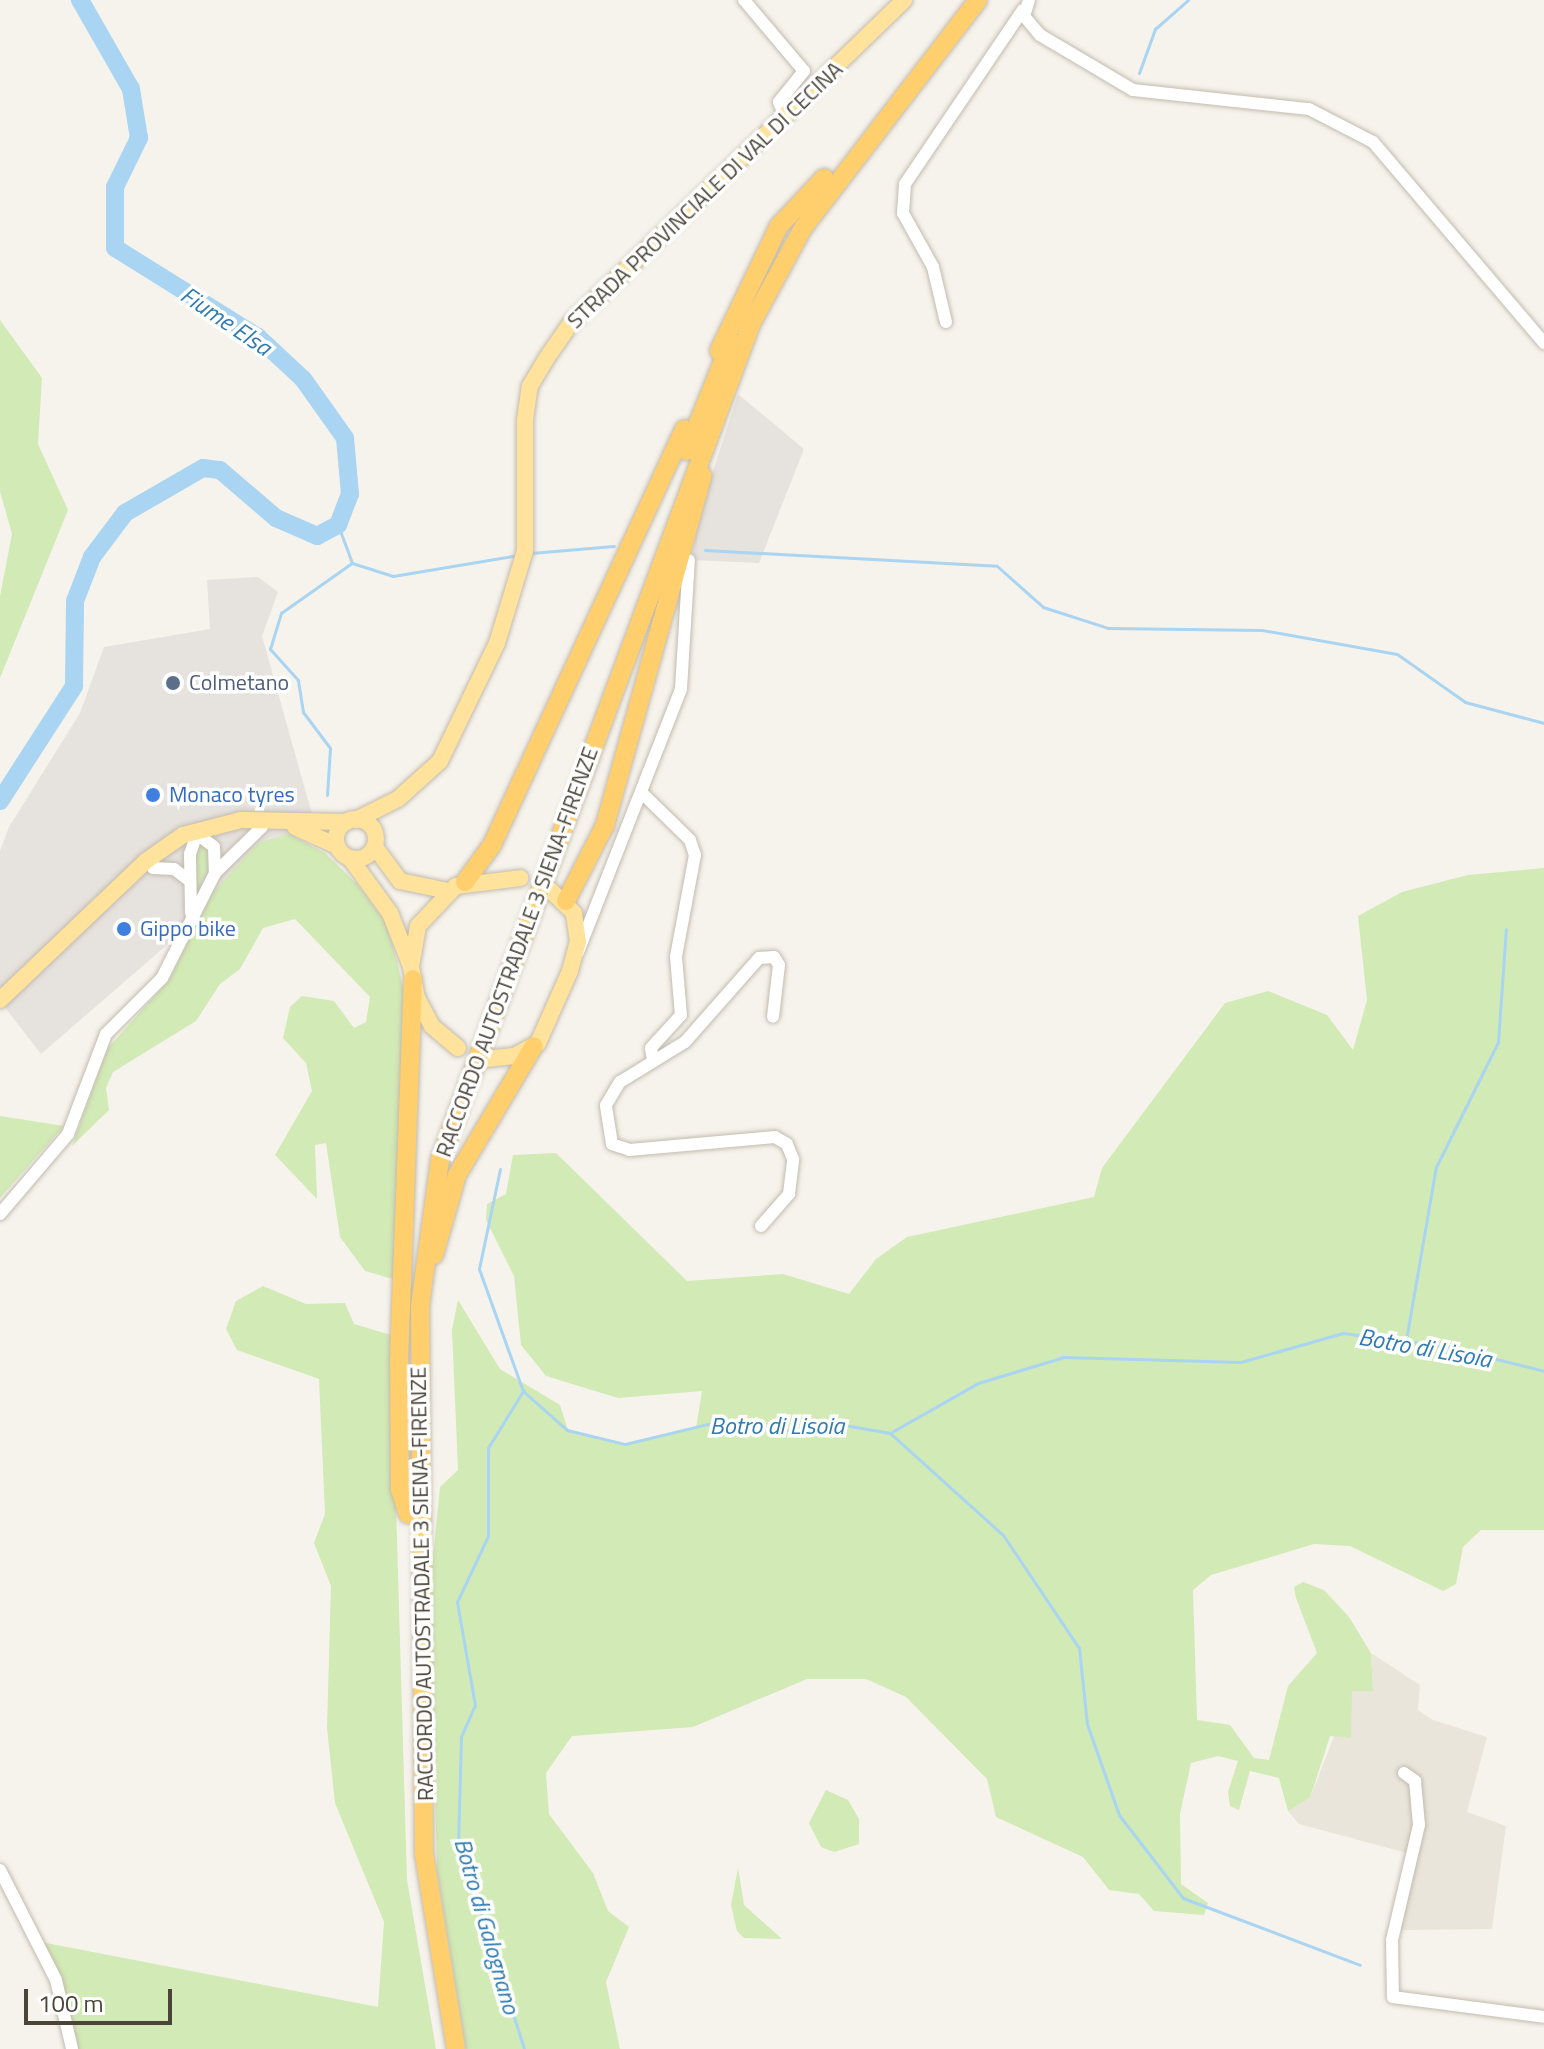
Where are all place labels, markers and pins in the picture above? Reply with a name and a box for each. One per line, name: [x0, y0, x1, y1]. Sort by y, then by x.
place label: Colmetano: [189, 670, 289, 696]
marker: Colmetano: [164, 674, 182, 692]
place label: Monaco tyres: [169, 782, 295, 808]
marker: Monaco tyres: [144, 786, 162, 804]
place label: Gippo bike: [140, 916, 236, 942]
marker: Gippo bike: [115, 920, 133, 938]

